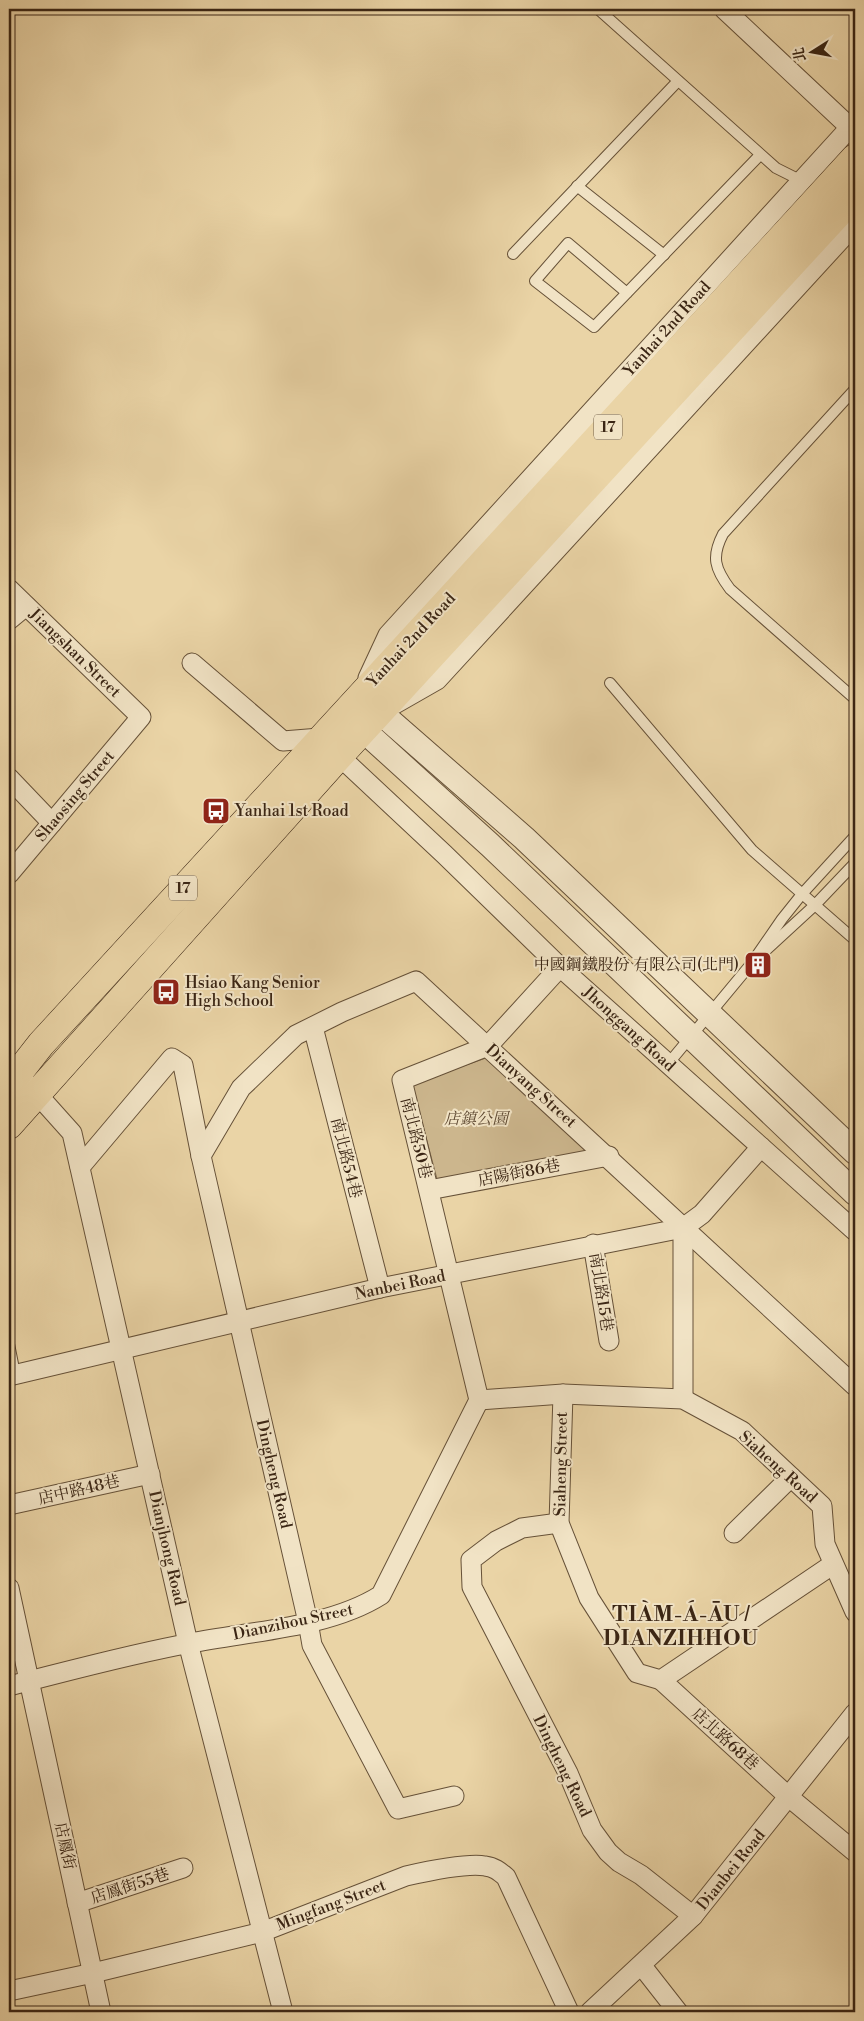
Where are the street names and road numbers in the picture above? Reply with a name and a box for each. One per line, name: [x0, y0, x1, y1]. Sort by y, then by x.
street label: Yanhai 2nd Road: [618, 277, 715, 382]
road number: 17: [594, 414, 622, 440]
street label: Yanhai 2nd Road: [362, 589, 460, 692]
street label: Jiangshan Street: [24, 604, 125, 702]
street label: Shaosing Street: [31, 746, 119, 846]
road number: 17: [169, 876, 197, 900]
street label: Jhonggang Road: [578, 981, 680, 1076]
street label: Dianyang Street: [481, 1040, 581, 1132]
street label: 南北路50巷: [396, 1095, 436, 1181]
street label: 南北路54巷: [326, 1115, 366, 1201]
street label: 店陽街86巷: [476, 1155, 562, 1191]
street label: 南北路15巷: [585, 1251, 617, 1333]
street label: Nanbei Road: [353, 1266, 447, 1304]
street label: Siaheng Street: [550, 1411, 572, 1517]
street label: Dingheng Road: [252, 1417, 296, 1531]
street label: Siaheng Road: [735, 1427, 821, 1507]
street label: 店中路48巷: [36, 1471, 122, 1509]
street label: Dianjhong Road: [144, 1489, 190, 1607]
street label: Dianzihou Street: [231, 1599, 355, 1645]
street label: 店北路68巷: [687, 1704, 763, 1774]
street label: Dingheng Road: [529, 1712, 595, 1820]
street label: 店鳳街: [50, 1820, 80, 1872]
street label: Dianbei Road: [692, 1826, 770, 1914]
street label: 店鳳街55巷: [88, 1864, 172, 1908]
street label: Mingfang Street: [273, 1875, 389, 1935]

